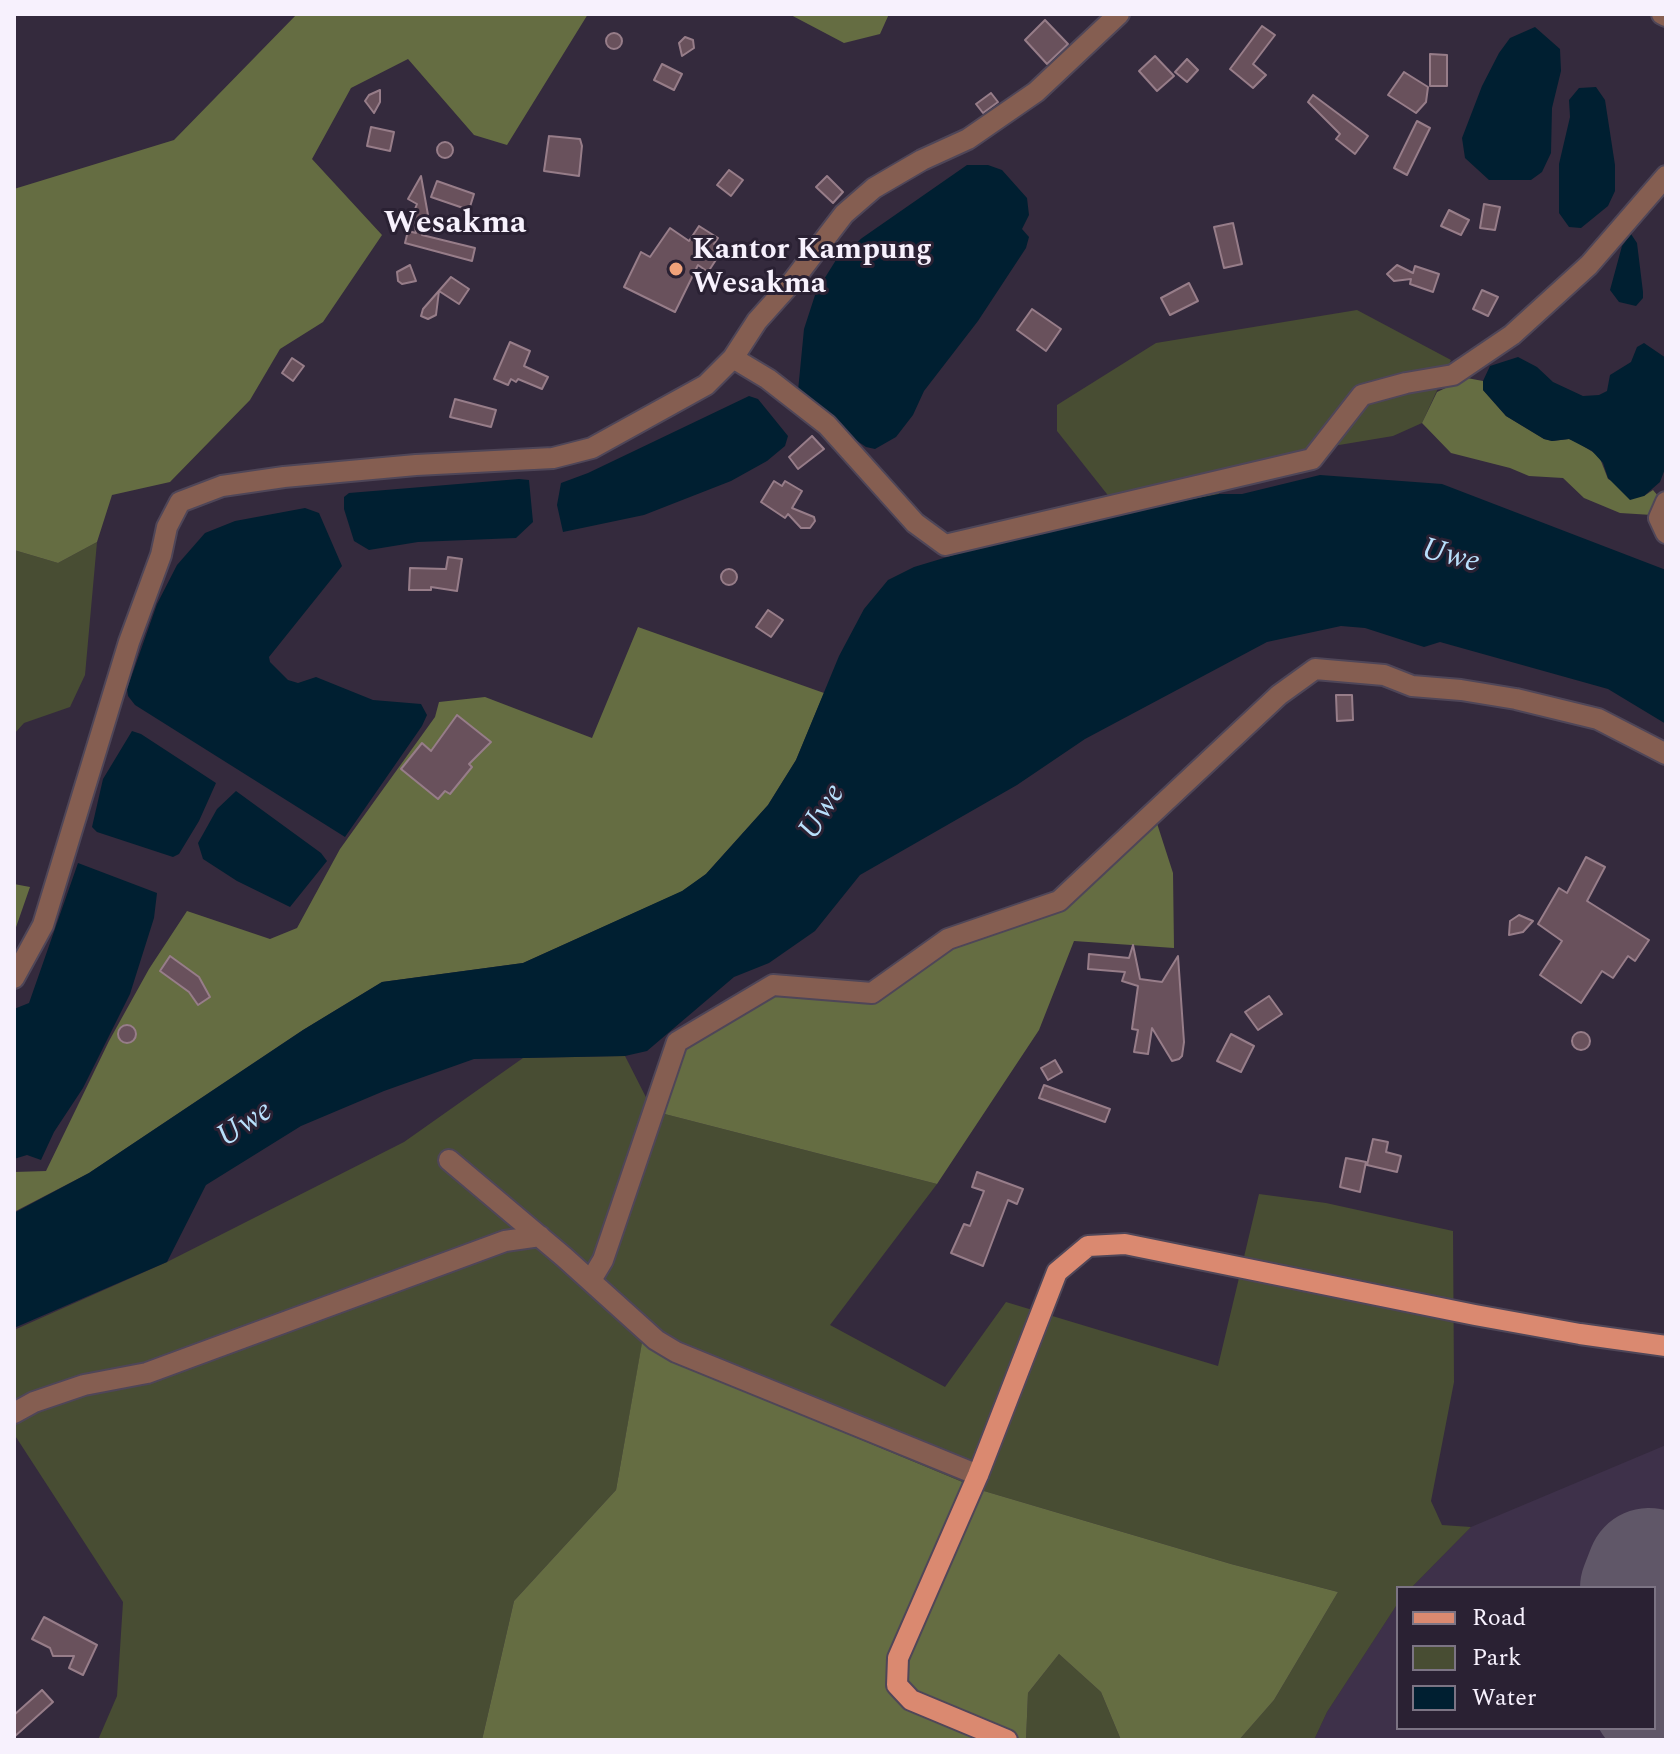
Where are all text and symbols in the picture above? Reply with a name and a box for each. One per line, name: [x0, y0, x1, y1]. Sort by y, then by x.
district label: Wesakma: [383, 207, 527, 245]
place label: Kantor Kampung Wesakma: [692, 234, 932, 304]
marker: Kantor Kampung Wesakma: [667, 260, 685, 278]
water label: Uwe: [1416, 532, 1484, 584]
water label: Uwe: [792, 778, 856, 848]
water label: Uwe: [211, 1094, 281, 1158]
legend: [1396, 1586, 1656, 1730]
text: Road: [1472, 1600, 1526, 1636]
text: Park: [1472, 1640, 1522, 1676]
text: Water: [1472, 1680, 1536, 1716]

